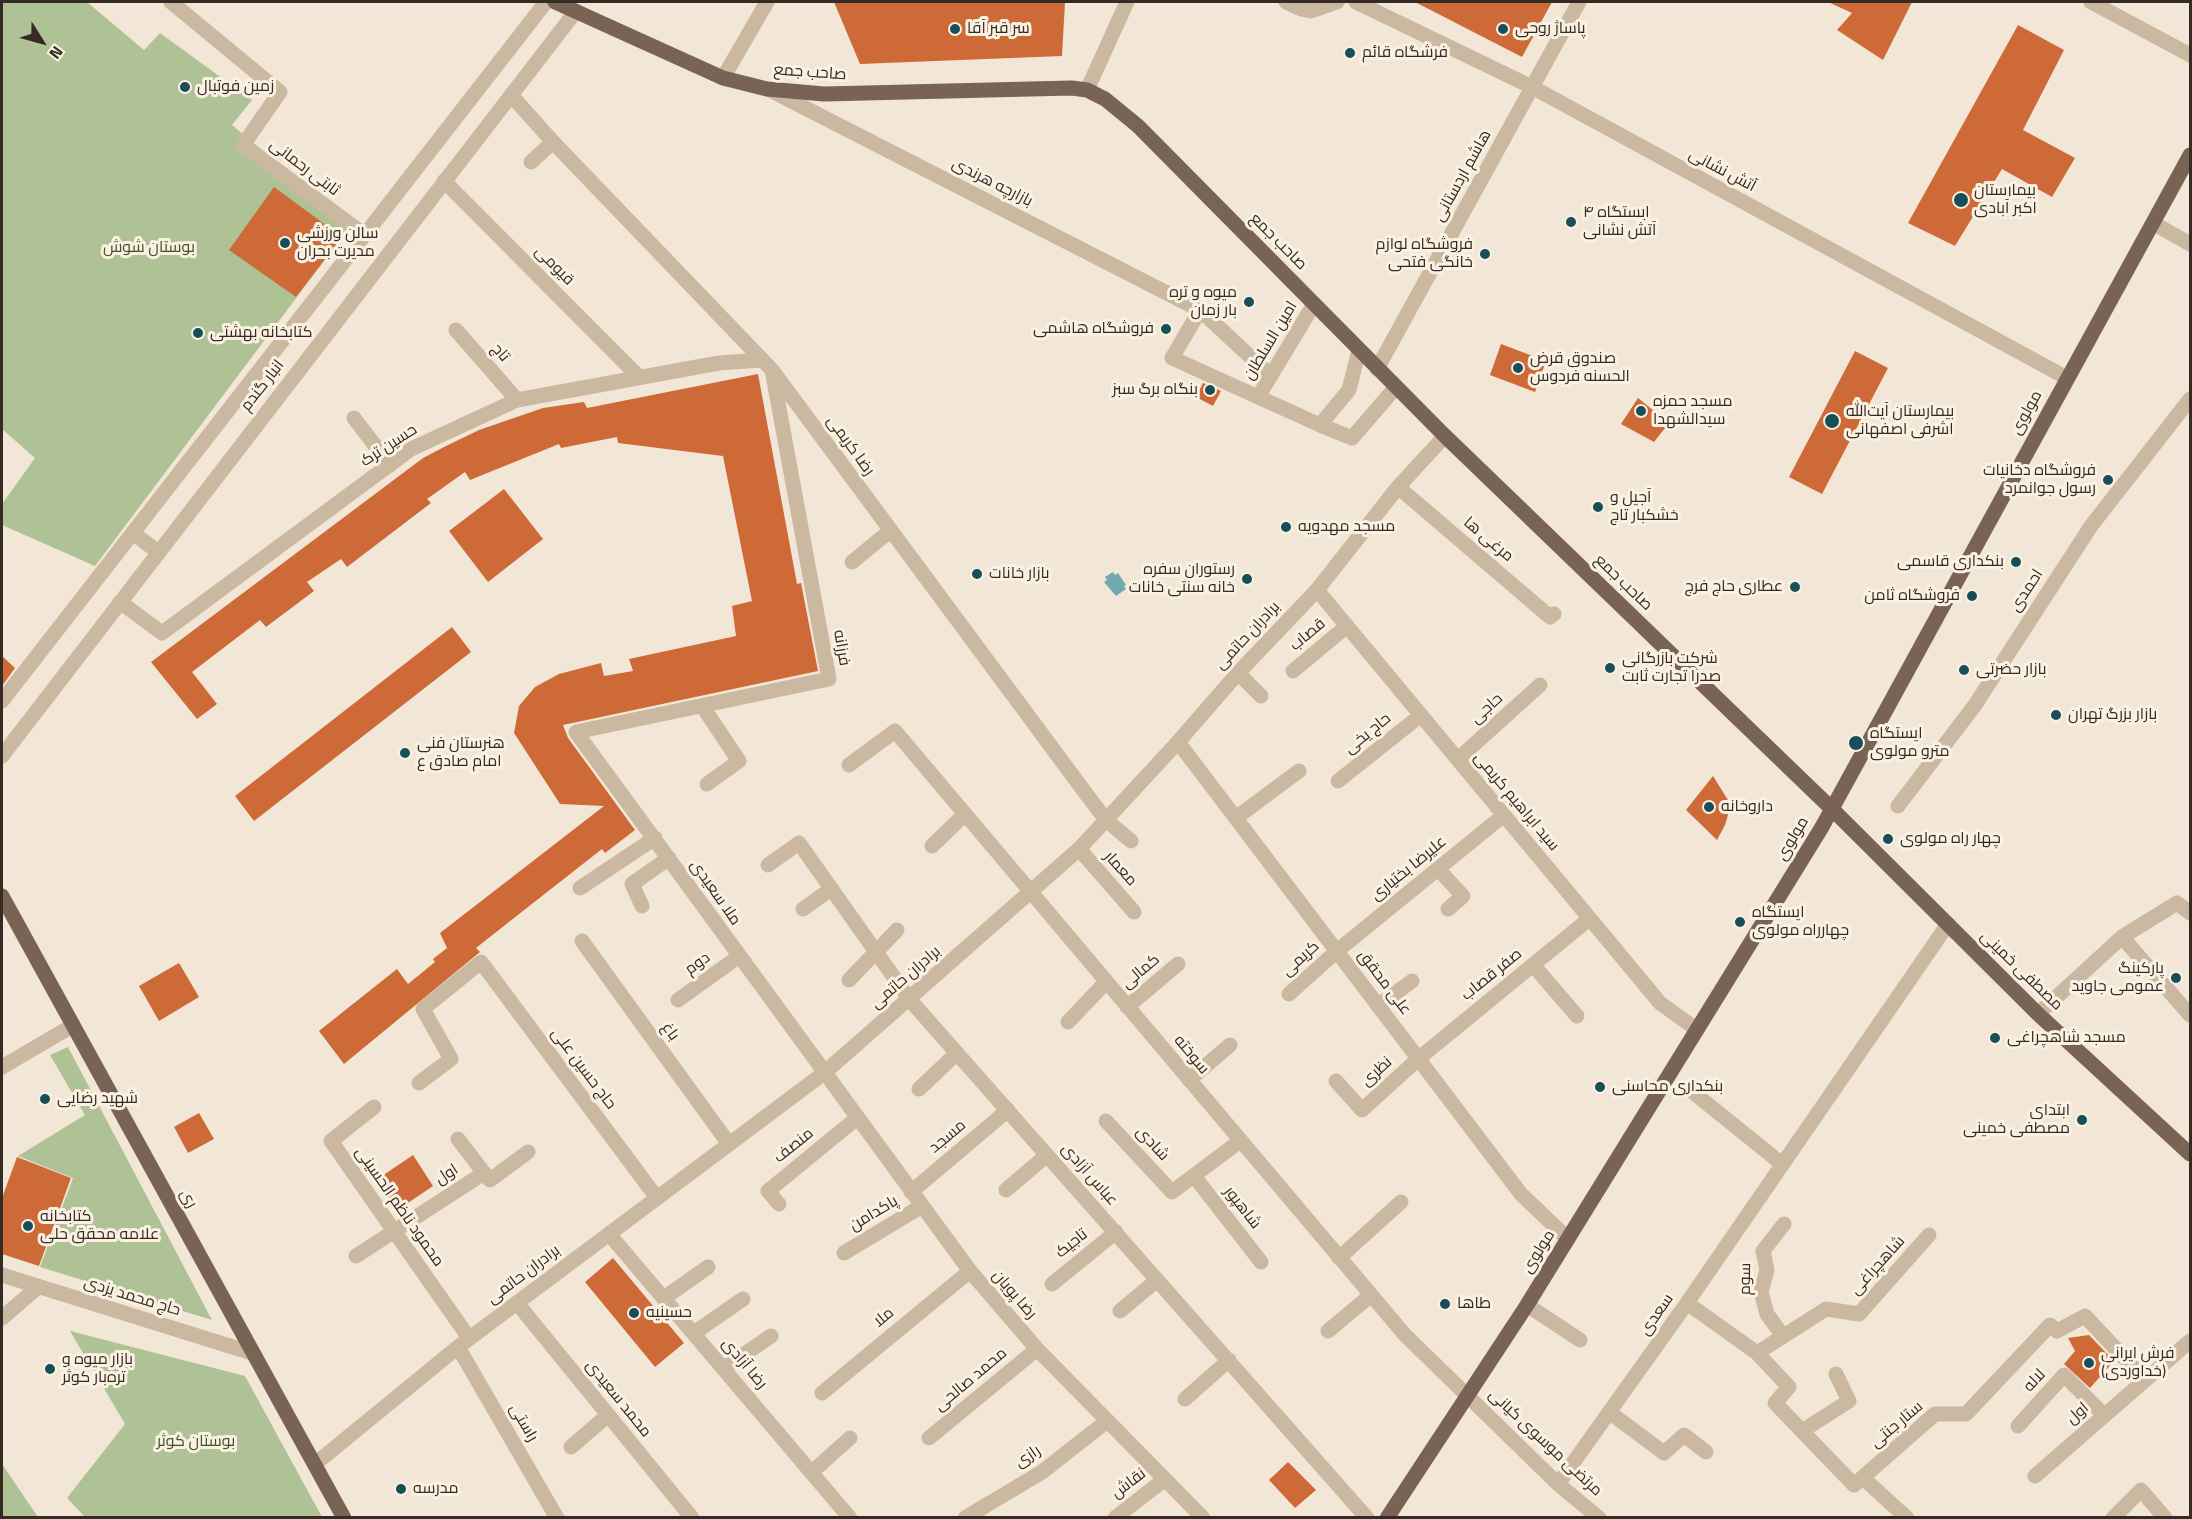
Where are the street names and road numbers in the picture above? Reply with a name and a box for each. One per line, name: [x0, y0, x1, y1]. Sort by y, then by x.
street label: صاحب جمع: [773, 61, 847, 85]
street label: هاشم اردستانی: [1430, 127, 1496, 225]
street label: ثابتی رحمانی: [265, 135, 343, 201]
street label: آتش نشانی: [1685, 145, 1759, 197]
street label: بازارچه هرندی: [948, 154, 1036, 212]
street label: صاحب جمع: [1245, 209, 1311, 275]
street label: قیومی: [530, 242, 578, 290]
street label: امین السلطان: [1240, 298, 1302, 384]
street label: تاج: [487, 340, 513, 366]
street label: انبار گندم: [237, 357, 289, 415]
street label: مولوی: [2007, 388, 2047, 438]
street label: رضا کریمی: [822, 412, 878, 480]
street label: حسین ترک: [357, 421, 421, 471]
street label: مرغی ها: [1459, 513, 1517, 567]
street label: صاحب جمع: [1590, 551, 1656, 615]
street label: احمدی: [2006, 566, 2048, 616]
street label: برادران حاتمی: [1211, 598, 1285, 674]
street label: قصاب: [1286, 615, 1330, 655]
street label: فرزانه: [828, 628, 854, 668]
street label: حاجی: [1467, 690, 1507, 728]
street label: حاج یخی: [1341, 709, 1395, 759]
street label: سید ابراهیم کریمی: [1469, 749, 1563, 855]
street label: مولوی: [1773, 814, 1813, 864]
street label: علیرضا بختیاری: [1367, 833, 1451, 905]
street label: معمار: [1099, 848, 1141, 890]
street label: ملا سعیدی: [685, 857, 745, 929]
street label: مصطفی خمینی: [1976, 927, 2066, 1015]
street label: کریمی: [1278, 937, 1324, 981]
street label: برادران حاتمی: [867, 942, 945, 1014]
street label: صفر قصاب: [1458, 945, 1526, 1005]
street label: علی محقق: [1353, 947, 1415, 1019]
street label: دوم: [682, 948, 714, 980]
street label: کمالی: [1118, 950, 1164, 994]
street label: باغ: [657, 1019, 683, 1045]
street label: حاج حسین علی: [546, 1024, 620, 1114]
street label: سوخته: [1169, 1031, 1213, 1079]
street label: نظری: [1357, 1053, 1397, 1091]
street label: مسجد: [926, 1116, 970, 1158]
street label: شادی: [1131, 1123, 1173, 1165]
street label: منصف: [770, 1124, 818, 1168]
street label: عباس آزادی: [1057, 1140, 1121, 1210]
street label: محمود ناظم الحسینی: [350, 1143, 448, 1271]
street label: اول: [432, 1161, 462, 1189]
street label: شاهپور: [1219, 1183, 1265, 1233]
street label: ری: [175, 1186, 201, 1212]
street label: پاکدامن: [846, 1192, 902, 1236]
street label: تاجیک: [1052, 1225, 1092, 1263]
street label: مولوی: [1518, 1227, 1560, 1277]
street label: شاهچراغی: [1846, 1232, 1910, 1300]
street label: برادران حاتمی: [484, 1241, 564, 1309]
street label: سوم: [1736, 1263, 1756, 1295]
street label: رضا پویان: [987, 1267, 1041, 1323]
street label: حاج محمد یزدی: [81, 1273, 183, 1321]
street label: سعدی: [1636, 1291, 1678, 1339]
street label: ملا: [870, 1304, 898, 1332]
street label: رضا آزادی: [717, 1335, 771, 1393]
street label: محمد صالحی: [931, 1344, 1011, 1416]
street label: محمد سعیدی: [581, 1357, 655, 1441]
street label: لاله: [2020, 1366, 2050, 1396]
street label: مرتضی موسوی کیانی: [1484, 1385, 1606, 1501]
street label: ستار جنتی: [1867, 1397, 1927, 1453]
street label: اول: [2063, 1399, 2093, 1429]
street label: راستی: [505, 1401, 541, 1445]
street label: رازی: [1011, 1441, 1045, 1473]
street label: نقاش: [1108, 1465, 1150, 1503]

